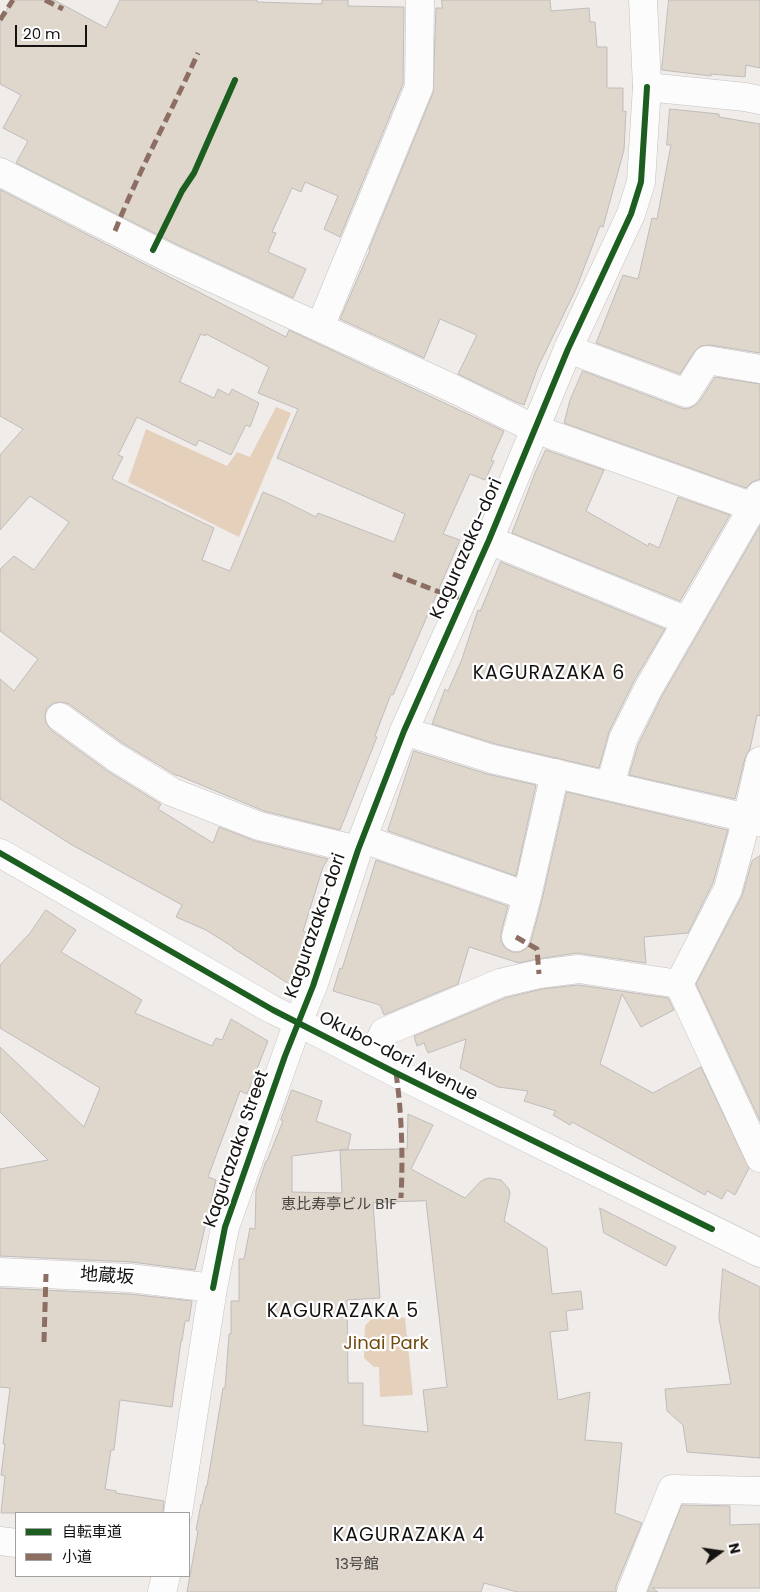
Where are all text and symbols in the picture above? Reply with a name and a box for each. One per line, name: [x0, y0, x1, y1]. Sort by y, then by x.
scale bar: [18, 15, 90, 47]
text: 20 m: [23, 23, 61, 44]
street label: Kagurazaka-dori: [426, 475, 508, 623]
district label: KAGURAZAKA 6: [471, 663, 627, 685]
street label: Kagurazaka-dori: [281, 851, 351, 1001]
street label: Okubo-dori Avenue: [315, 1007, 481, 1107]
street label: Kagurazaka Street: [200, 1068, 274, 1230]
house number: 恵比寿亭ビル B1F: [281, 1196, 397, 1214]
street label: 地蔵坂: [79, 1264, 135, 1290]
district label: KAGURAZAKA 5: [265, 1301, 421, 1323]
park label: Jinai Park: [343, 1333, 429, 1355]
legend: [15, 1512, 190, 1577]
text: 自転車道: [62, 1521, 122, 1542]
district label: KAGURAZAKA 4: [331, 1525, 487, 1547]
north arrow: [695, 1527, 745, 1577]
text: N: [724, 1541, 746, 1556]
text: 小道: [62, 1546, 92, 1567]
house number: 13号館: [335, 1556, 379, 1574]

